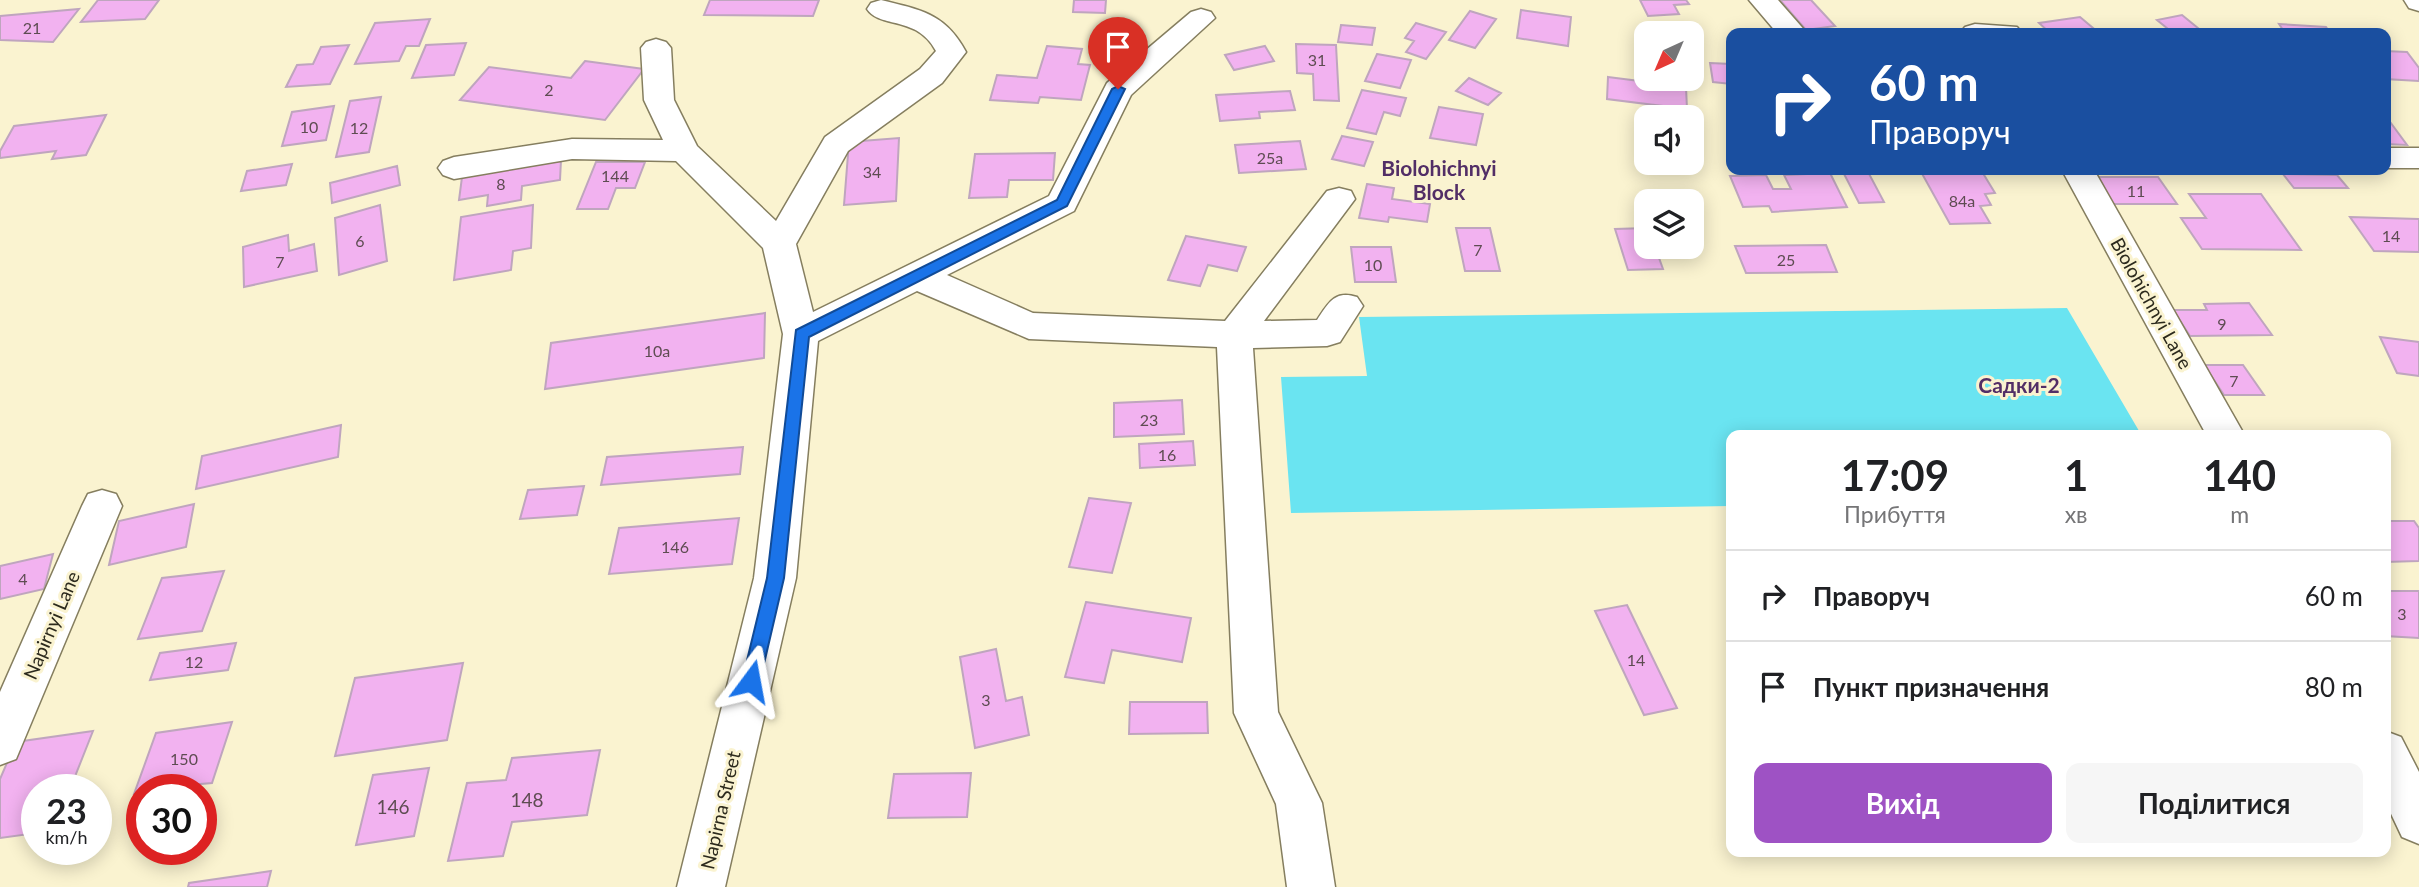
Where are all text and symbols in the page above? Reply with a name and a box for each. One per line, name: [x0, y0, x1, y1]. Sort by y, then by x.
pin: [1088, 17, 1148, 89]
house number: 21: [23, 18, 41, 37]
north arrow: [1634, 21, 1704, 91]
map controls: [1634, 21, 1704, 259]
icon: arrive: [1099, 28, 1137, 66]
house number: 31: [1308, 50, 1326, 69]
text: 60 m: [1869, 53, 1979, 111]
icon: right: [1754, 56, 1845, 147]
house number: 2: [544, 80, 554, 99]
button: sound: [1634, 105, 1704, 175]
text: Праворуч: [1869, 112, 2011, 151]
house number: 10: [300, 117, 318, 136]
house number: 12: [350, 118, 368, 137]
house number: 25а: [1257, 148, 1283, 167]
district label: Biolohichnyi Block: [1381, 155, 1497, 204]
house number: 34: [863, 162, 881, 181]
house number: 144: [601, 166, 629, 185]
house number: 8: [496, 174, 506, 193]
house number: 11: [2127, 181, 2145, 200]
button: layers: [1634, 189, 1704, 259]
house number: 84а: [1949, 191, 1975, 210]
house number: 14: [2382, 226, 2400, 245]
house number: 6: [355, 231, 365, 250]
street label: Biolohichnyi Lane: [2106, 233, 2198, 373]
house number: 7: [1473, 240, 1483, 259]
house number: 25: [1777, 250, 1795, 269]
house number: 7: [275, 252, 285, 271]
house number: 10: [1364, 255, 1382, 274]
house number: 9: [2217, 314, 2227, 333]
house number: 10а: [644, 341, 670, 360]
house number: 7: [2229, 371, 2239, 390]
district label: Садки-2: [1978, 372, 2060, 397]
house number: 23: [1140, 410, 1158, 429]
house number: 16: [1158, 445, 1176, 464]
text: 17:09: [1841, 450, 1949, 500]
text: 1: [2064, 450, 2088, 500]
text: 140: [2203, 450, 2276, 500]
text: Прибуття: [1844, 500, 1946, 528]
text: хв: [2065, 500, 2088, 528]
text: m: [2230, 500, 2249, 528]
house number: 146: [661, 537, 689, 556]
street label: Napirnyi Lane: [18, 567, 84, 683]
house number: 4: [18, 569, 28, 588]
icon: right: [1754, 577, 1792, 615]
text: Праворуч: [1813, 580, 1930, 612]
text: 60 m: [2305, 580, 2363, 612]
house number: 3: [2397, 604, 2407, 623]
position arrow: [714, 644, 788, 718]
house number: 14: [1627, 650, 1645, 669]
house number: 12: [185, 652, 203, 671]
icon: arrive: [1754, 668, 1792, 706]
text: Пункт призначення: [1813, 671, 2049, 703]
text: 80 m: [2305, 671, 2363, 703]
house number: 3: [981, 690, 991, 709]
street label: Napirna Street: [695, 748, 745, 871]
house number: 150: [170, 749, 198, 768]
button: Вихід: [1754, 763, 2052, 843]
button: Поділитися: [2066, 763, 2363, 843]
speed limit sign: 30: [126, 774, 217, 865]
house number: 148: [510, 788, 544, 811]
text: 23: [46, 789, 87, 831]
house number: 146: [376, 795, 410, 818]
text: km/h: [45, 826, 88, 848]

